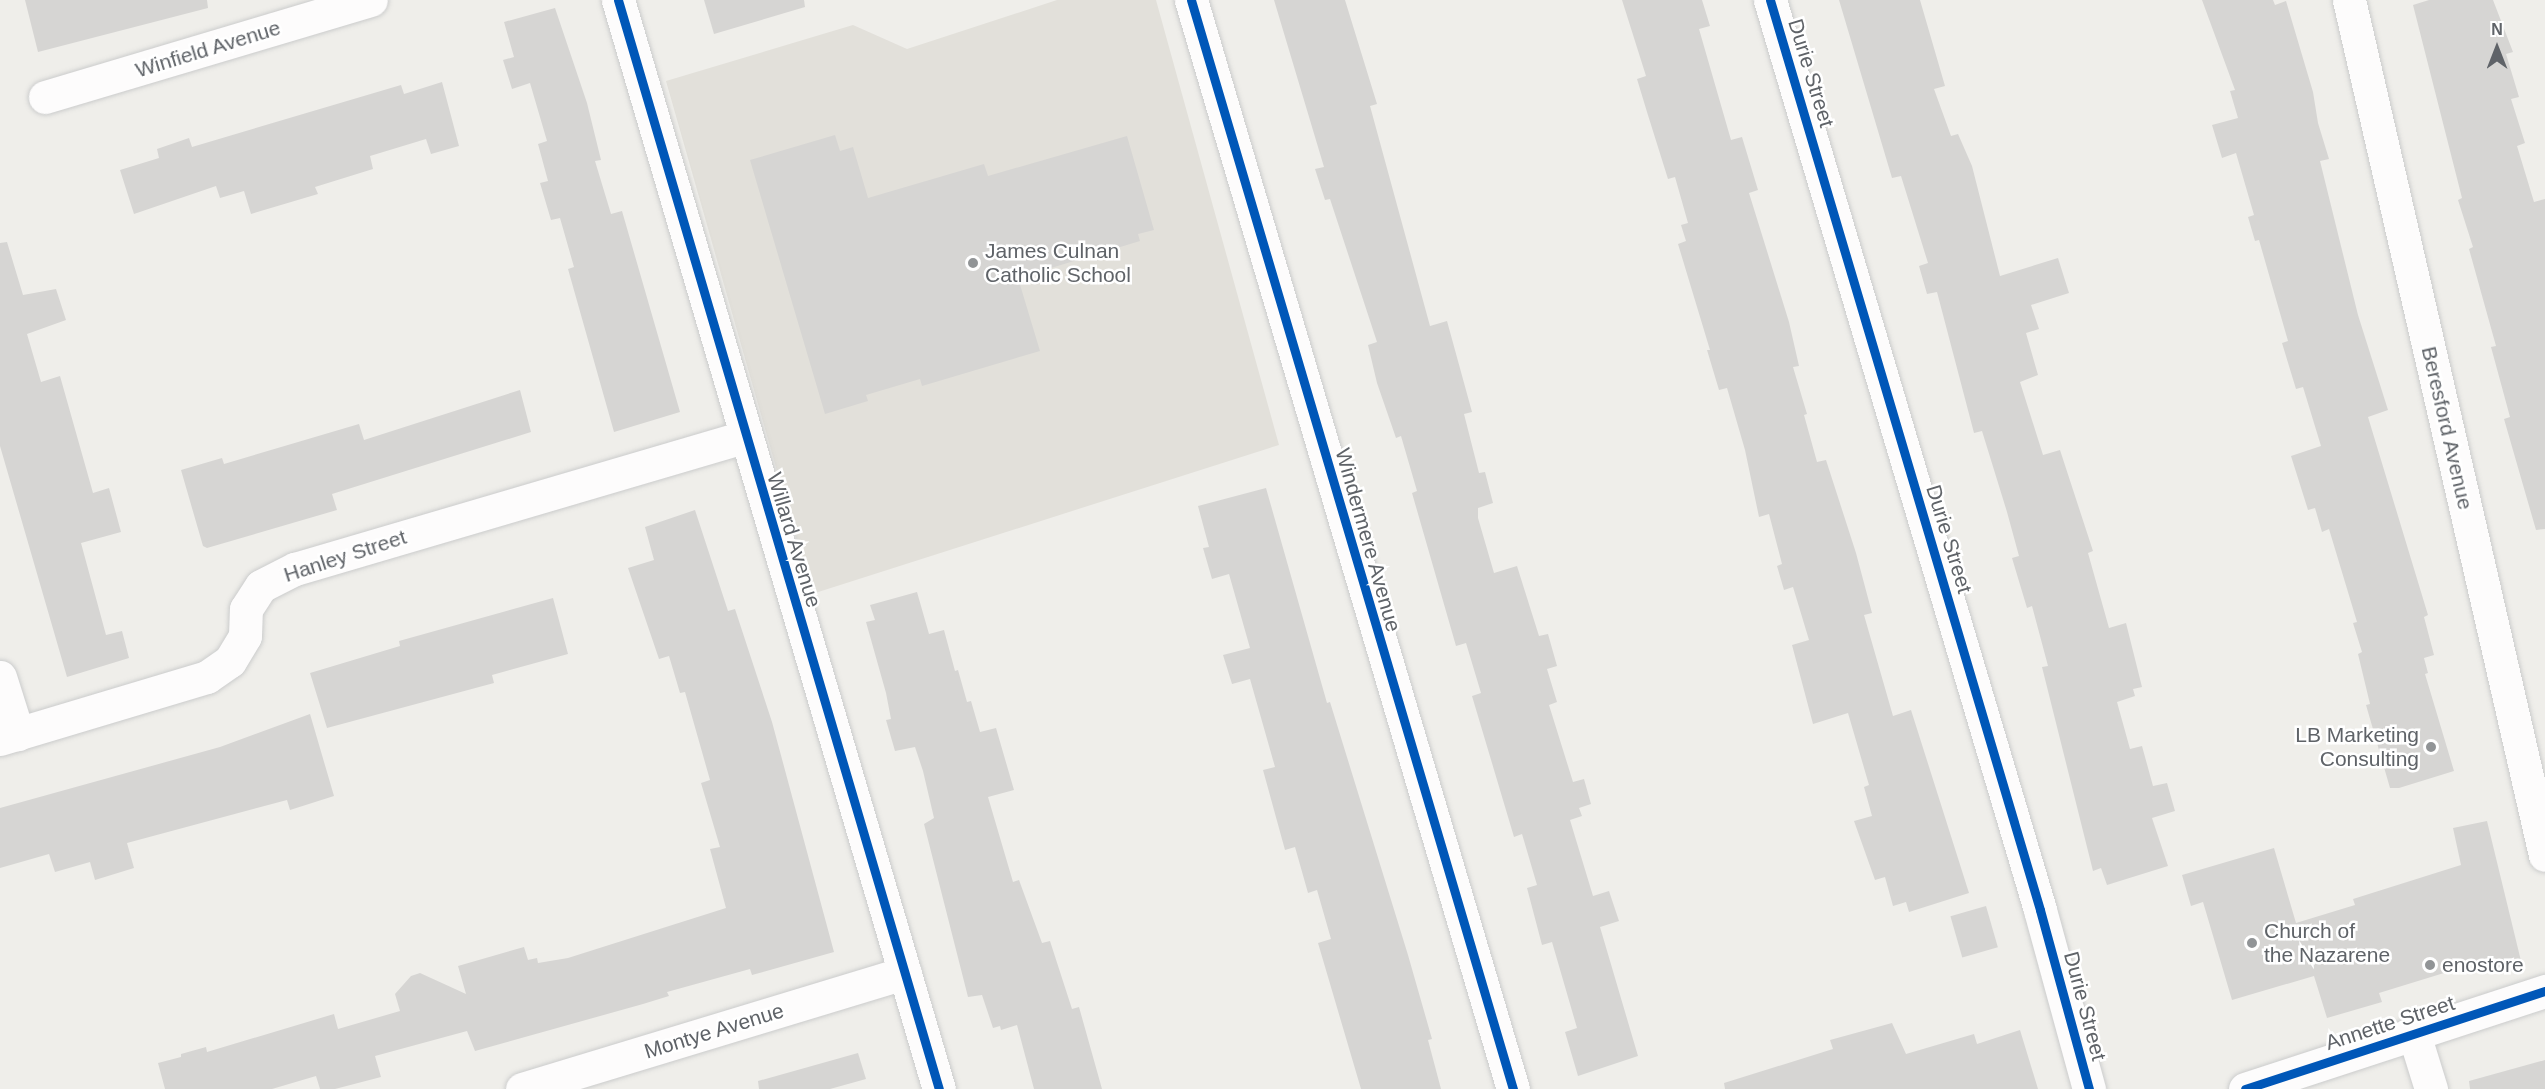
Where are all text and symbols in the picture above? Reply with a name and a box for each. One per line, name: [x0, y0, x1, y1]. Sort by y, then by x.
street label: Winfield Avenue: [132, 15, 284, 83]
street label: Durie Street: [1783, 16, 1839, 130]
north arrow: [2467, 18, 2527, 78]
text: N: [2491, 21, 2503, 38]
place label: James Culnan Catholic School: [985, 238, 1131, 288]
marker: James Culnan Catholic School: [966, 256, 980, 270]
street label: Beresford Avenue: [2416, 343, 2478, 513]
street label: Windermere Avenue: [1330, 445, 1406, 635]
street label: Willard Avenue: [761, 469, 827, 611]
street label: Durie Street: [1921, 482, 1977, 596]
street label: Hanley Street: [281, 524, 409, 588]
place label: LB Marketing Consulting: [2295, 722, 2419, 772]
marker: LB Marketing Consulting: [2424, 740, 2438, 754]
place label: Church of the Nazarene: [2264, 918, 2390, 968]
marker: Church of the Nazarene: [2245, 936, 2259, 950]
street label: Durie Street: [2058, 949, 2112, 1063]
place label: enostore: [2442, 952, 2524, 978]
marker: enostore: [2423, 958, 2437, 972]
street label: Annette Street: [2322, 990, 2458, 1056]
street label: Montye Avenue: [641, 998, 787, 1064]

